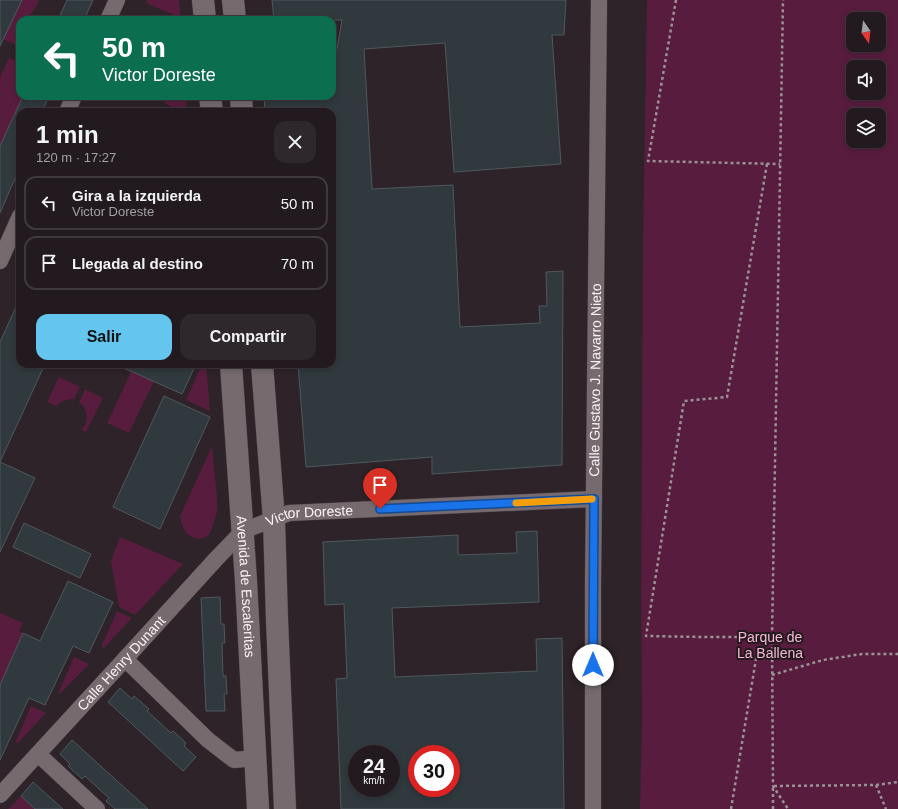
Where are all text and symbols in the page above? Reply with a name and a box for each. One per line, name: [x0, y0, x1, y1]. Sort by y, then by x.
north arrow: [846, 12, 886, 52]
map controls: [846, 12, 886, 148]
icon: left: [36, 32, 88, 84]
text: 50 m: [102, 32, 166, 63]
button: sound: [846, 60, 886, 100]
text: Victor Doreste: [102, 65, 216, 85]
button: layers: [846, 108, 886, 148]
text: 1 min: [36, 121, 99, 148]
button: close: [274, 121, 316, 163]
text: 120 m · 17:27: [36, 150, 116, 165]
text: Gira a la izquierda: [72, 187, 201, 204]
icon: left: [38, 192, 60, 214]
text: 50 m: [281, 195, 314, 212]
text: Victor Doreste: [72, 204, 154, 219]
icon: arrive: [38, 252, 60, 274]
text: Llegada al destino: [72, 255, 203, 272]
text: 70 m: [281, 255, 314, 272]
street label: Calle Gustavo J. Navarro Nieto: [586, 283, 604, 477]
button: Salir: [36, 314, 172, 360]
button: Compartir: [180, 314, 316, 360]
pin: [363, 468, 397, 509]
icon: arrive: [369, 474, 391, 496]
street label: Victor Doreste: [263, 502, 354, 529]
street label: Avenida de Escaleritas: [233, 515, 258, 658]
street label: Calle Henry Dunant: [74, 613, 168, 714]
park label: Parque de La Ballena: [737, 629, 803, 661]
position arrow: [572, 644, 614, 686]
speed limit sign: 30: [408, 745, 460, 797]
text: 24: [363, 755, 385, 777]
text: km/h: [363, 775, 385, 786]

